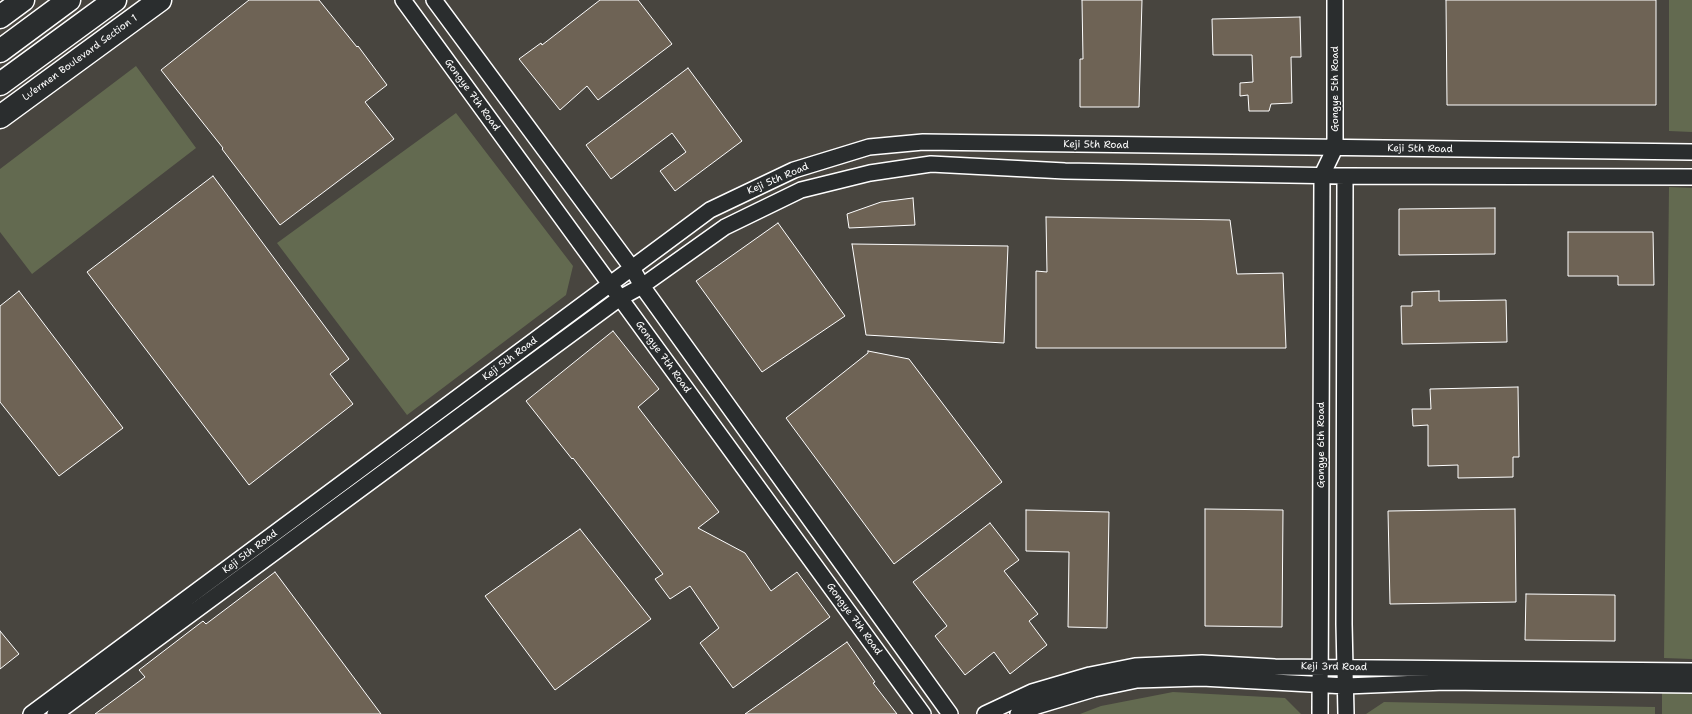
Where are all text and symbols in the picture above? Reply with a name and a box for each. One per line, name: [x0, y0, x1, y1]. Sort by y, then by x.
street label: Lu’ermen Boulevard Section 1: [20, 12, 140, 104]
street label: Gongye 5th Road: [1329, 46, 1341, 132]
street label: Gongye 7th Road: [442, 57, 502, 133]
street label: Keji 5th Road: [1063, 138, 1129, 152]
street label: Keji 5th Road: [1387, 142, 1453, 156]
street label: Keji 5th Road: [745, 161, 811, 197]
street label: Gongye 7th Road: [633, 319, 693, 395]
street label: Keji 5th Road: [480, 334, 540, 384]
street label: Gongye 6th Road: [1315, 402, 1327, 488]
street label: Keji 5th Road: [220, 527, 280, 577]
street label: Gongye 7th Road: [824, 581, 884, 657]
street label: Keji 3rd Road: [1301, 660, 1367, 674]

